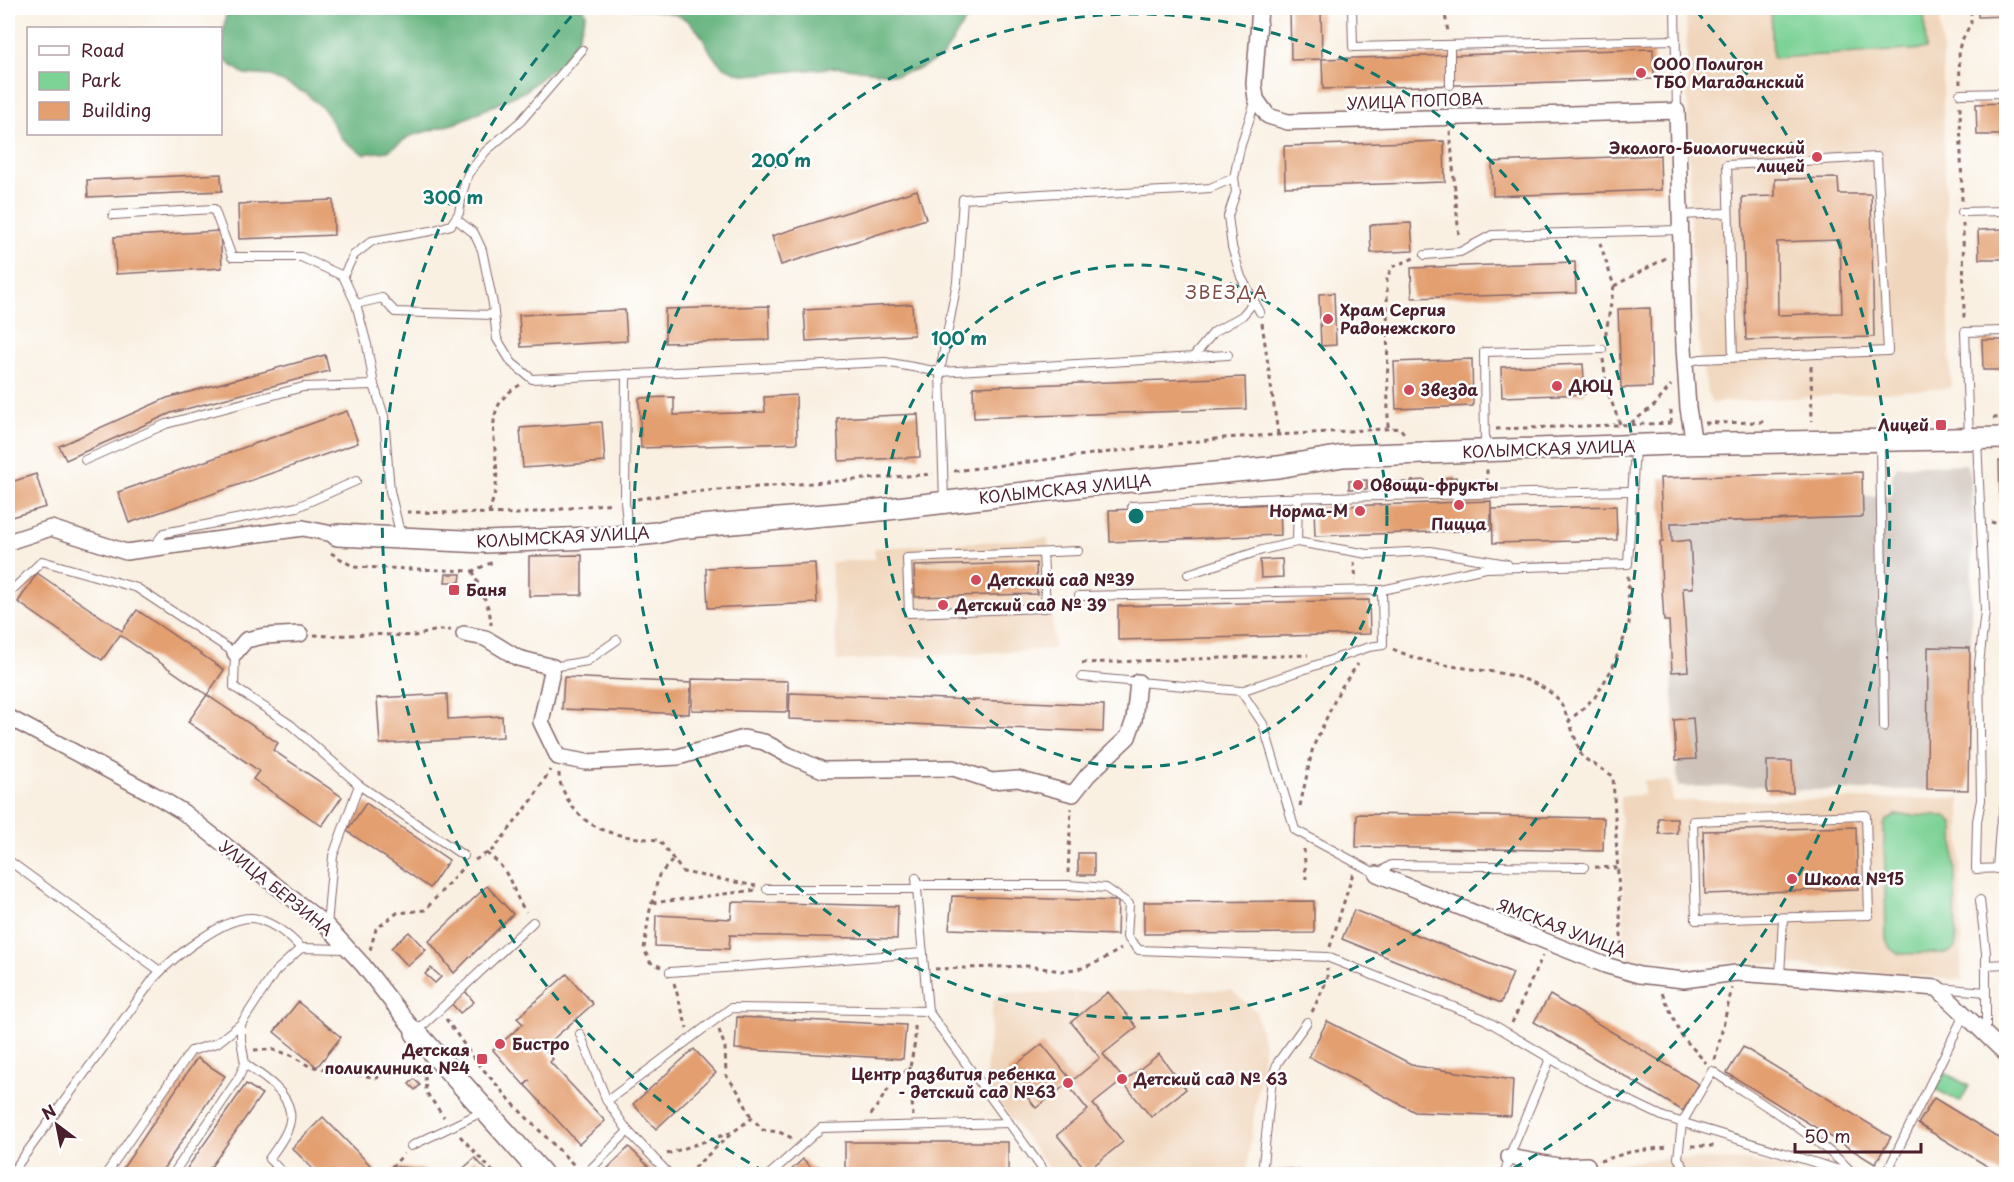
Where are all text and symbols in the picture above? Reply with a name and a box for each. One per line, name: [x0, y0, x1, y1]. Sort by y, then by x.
legend: [27, 27, 222, 135]
text: Road: [81, 36, 125, 63]
place label: ООО Полигон ТБО Магаданский: [1653, 51, 1804, 93]
text: Park: [81, 66, 121, 93]
marker: ООО Полигон ТБО Магаданский: [1634, 66, 1648, 80]
street label: УЛИЦА ПОПОВА: [1346, 86, 1484, 114]
text: Building: [81, 96, 151, 123]
place label: Эколого-Биологический лицей: [1609, 135, 1805, 177]
text: 200 m: [751, 146, 811, 173]
marker: Эколого-Биологический лицей: [1810, 150, 1824, 164]
text: 300 m: [423, 183, 483, 210]
district label: ЗВЕЗДА: [1185, 278, 1269, 305]
place label: Храм Сергия Радонежского: [1340, 297, 1456, 339]
marker: Храм Сергия Радонежского: [1321, 312, 1335, 326]
text: 100 m: [931, 324, 987, 351]
place label: ДЮЦ: [1568, 373, 1613, 397]
place label: Звезда: [1420, 377, 1478, 401]
marker: ДЮЦ: [1550, 379, 1564, 393]
marker: Звезда: [1402, 383, 1416, 397]
place label: Лицей: [1878, 412, 1929, 436]
marker: Лицей: [1934, 418, 1948, 432]
street label: КОЛЫМСКАЯ УЛИЦА: [1462, 433, 1636, 463]
street label: КОЛЫМСКАЯ УЛИЦА: [977, 467, 1152, 509]
place label: Овощи-фрукты: [1370, 472, 1499, 496]
marker: Овощи-фрукты: [1351, 478, 1365, 492]
place label: Норма-М: [1269, 498, 1348, 522]
marker: Пицца: [1452, 498, 1466, 512]
marker: Норма-М: [1353, 504, 1367, 518]
centre of rings: [1126, 506, 1146, 526]
place label: Пицца: [1431, 511, 1487, 535]
street label: КОЛЫМСКАЯ УЛИЦА: [476, 519, 650, 553]
place label: Детский сад №39: [987, 567, 1134, 591]
marker: Детский сад №39: [969, 573, 983, 587]
place label: Баня: [466, 577, 507, 601]
marker: Баня: [447, 583, 461, 597]
place label: Детский сад № 39: [954, 592, 1107, 616]
marker: Детский сад № 39: [936, 598, 950, 612]
street label: УЛИЦА БЕРЗИНА: [215, 834, 339, 941]
place label: Школа №15: [1804, 866, 1904, 890]
marker: Школа №15: [1785, 872, 1799, 886]
street label: ЯМСКАЯ УЛИЦА: [1495, 891, 1630, 963]
place label: Бистро: [512, 1031, 570, 1055]
place label: Детская поликлиника №4: [325, 1037, 470, 1079]
marker: Бистро: [493, 1037, 507, 1051]
marker: Детская поликлиника №4: [475, 1052, 489, 1066]
place label: Центр развития ребенка - детский сад №63: [851, 1061, 1056, 1103]
place label: Детский сад № 63: [1133, 1066, 1287, 1090]
marker: Детский сад № 63: [1115, 1072, 1129, 1086]
marker: Центр развития ребенка - детский сад №63: [1061, 1076, 1075, 1090]
north arrow: [27, 1095, 87, 1155]
text: N: [37, 1098, 60, 1125]
scale bar: [1795, 1116, 1921, 1154]
text: 50 m: [1804, 1122, 1851, 1149]

